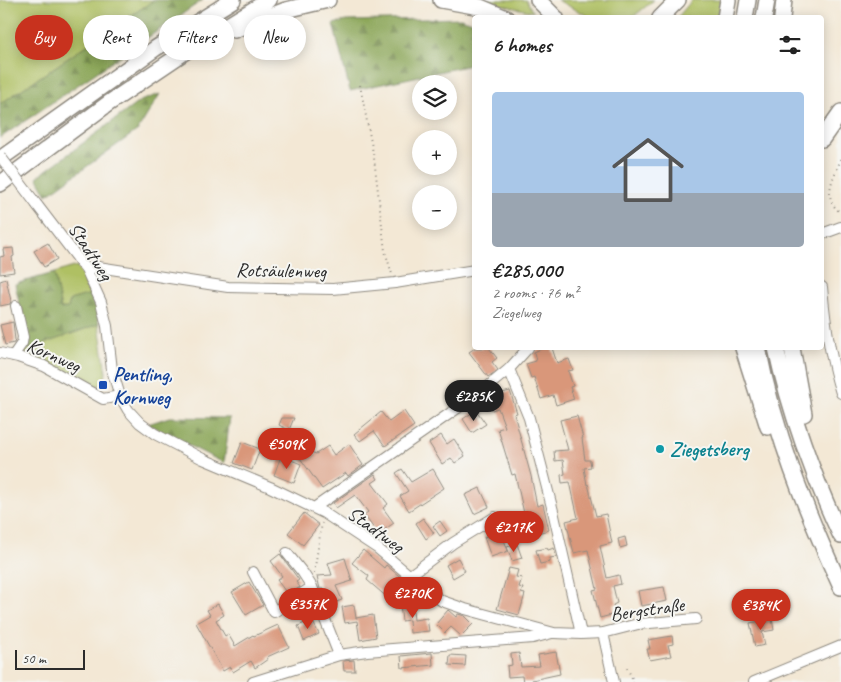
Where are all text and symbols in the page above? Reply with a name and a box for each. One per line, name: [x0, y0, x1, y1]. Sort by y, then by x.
chip: Buy: [15, 15, 73, 60]
chip: Rent: [83, 15, 149, 60]
chip: Filters: [159, 15, 234, 60]
chip: New: [244, 15, 306, 60]
icon: filters: [776, 31, 804, 59]
text: 6 homes: [492, 32, 552, 58]
map controls: [412, 75, 457, 230]
button: layers: [412, 75, 457, 120]
icon: home: [603, 125, 693, 215]
button: +: [412, 130, 457, 175]
button: −: [412, 185, 457, 230]
street label: Stadtweg: [63, 218, 119, 286]
street label: Rotsäulenweg: [236, 257, 327, 284]
text: €285,000: [492, 257, 562, 283]
text: 2 rooms · 76 m²: [492, 283, 578, 303]
text: Ziegelweg: [492, 303, 541, 323]
street label: Kornweg: [23, 333, 85, 379]
place label: Pentling, Kornweg: [113, 362, 172, 410]
marker: Pentling, Kornweg: [97, 379, 109, 391]
pin: €285K: [439, 380, 509, 422]
text: €285K: [456, 386, 492, 406]
pin: €509K: [252, 428, 322, 470]
text: €509K: [269, 434, 305, 454]
place label: Ziegetsberg: [670, 437, 750, 462]
marker: Ziegetsberg: [654, 443, 666, 455]
street label: Stadtweg: [343, 501, 410, 559]
pin: €217K: [479, 510, 549, 553]
text: €217K: [496, 517, 532, 537]
pin: €270K: [378, 576, 448, 619]
text: €270K: [395, 583, 431, 603]
pin: €357K: [273, 588, 343, 630]
pin: €384K: [726, 588, 796, 631]
street label: Bergstraße: [609, 592, 687, 627]
text: €357K: [290, 594, 326, 614]
text: €384K: [743, 595, 779, 615]
scale bar: [15, 647, 85, 670]
text: 50 m: [22, 650, 46, 667]

